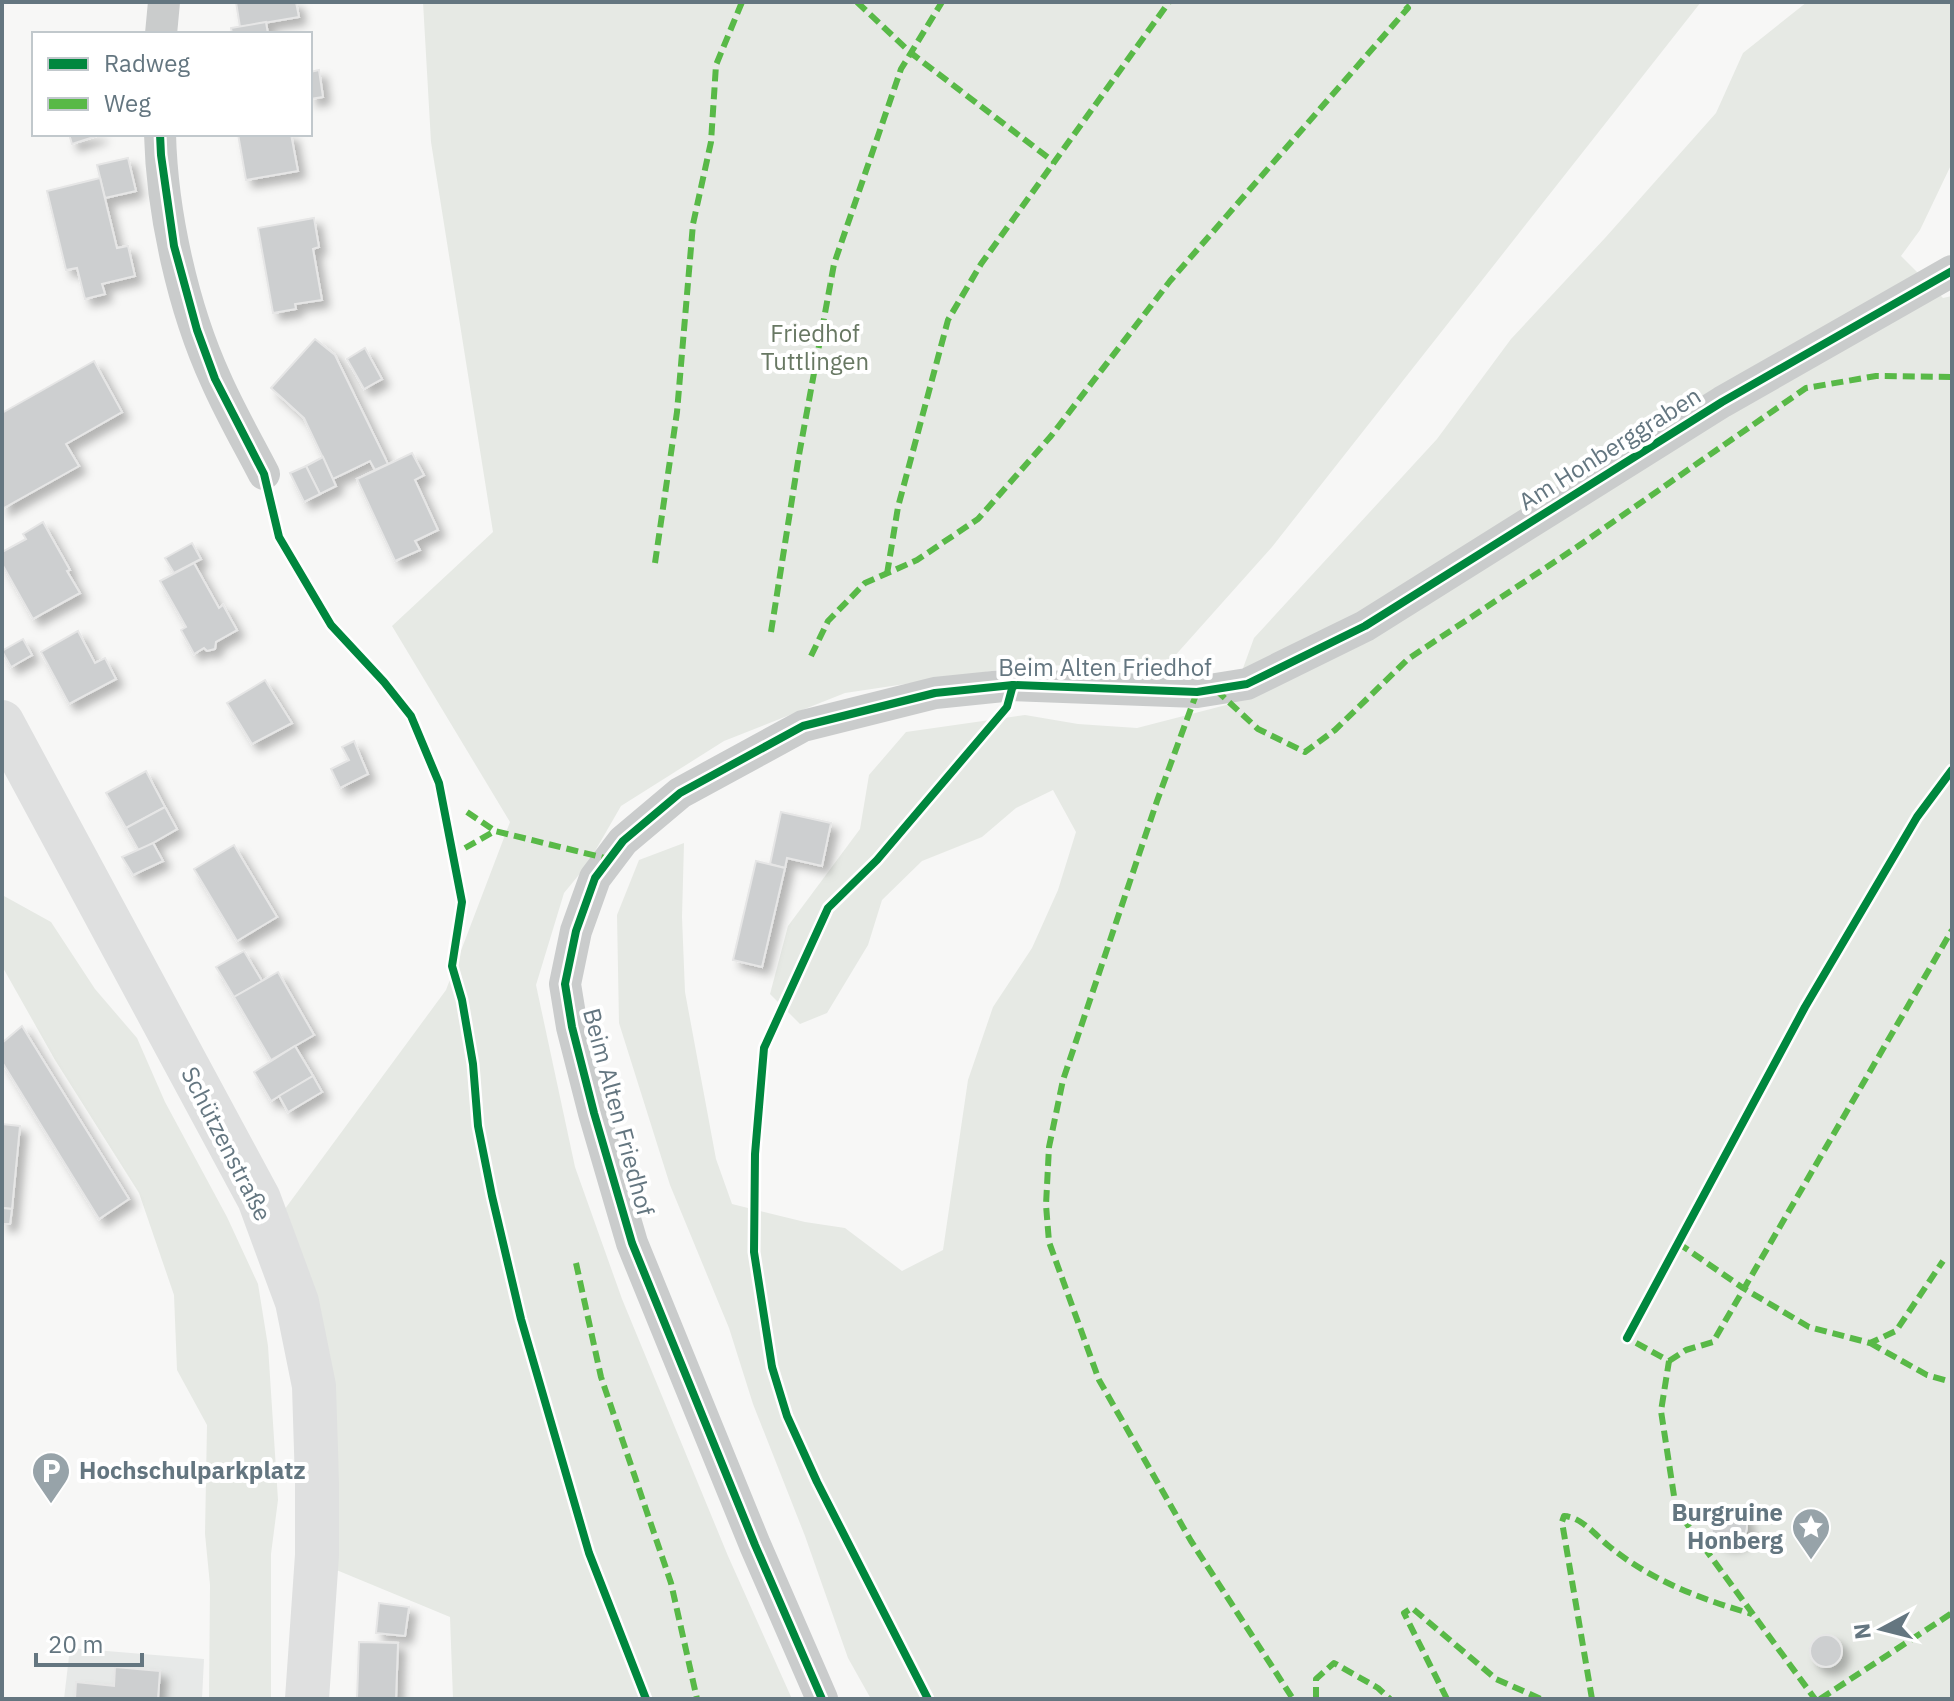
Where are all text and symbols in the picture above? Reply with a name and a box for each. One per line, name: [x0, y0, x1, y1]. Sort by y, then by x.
legend: [32, 32, 312, 136]
text: Radweg: [104, 47, 190, 79]
text: Weg: [104, 87, 151, 119]
park label: Friedhof Tuttlingen: [761, 317, 869, 377]
street label: Am Honberggraben: [1512, 379, 1707, 517]
street label: Beim Alten Friedhof: [998, 651, 1212, 683]
street label: Beim Alten Friedhof: [576, 1004, 662, 1219]
street label: Schützenstraße: [174, 1061, 280, 1226]
parking icon: Hochschulparkplatz: [30, 1450, 72, 1505]
place label: Hochschulparkplatz: [79, 1454, 306, 1486]
place label: Burgruine Honberg: [1671, 1496, 1784, 1556]
place icon: Burgruine Honberg: [1790, 1506, 1832, 1561]
north arrow: [1842, 1589, 1922, 1669]
scale bar: [36, 1617, 142, 1667]
text: N: [1846, 1622, 1877, 1641]
text: 20 m: [48, 1628, 103, 1660]

